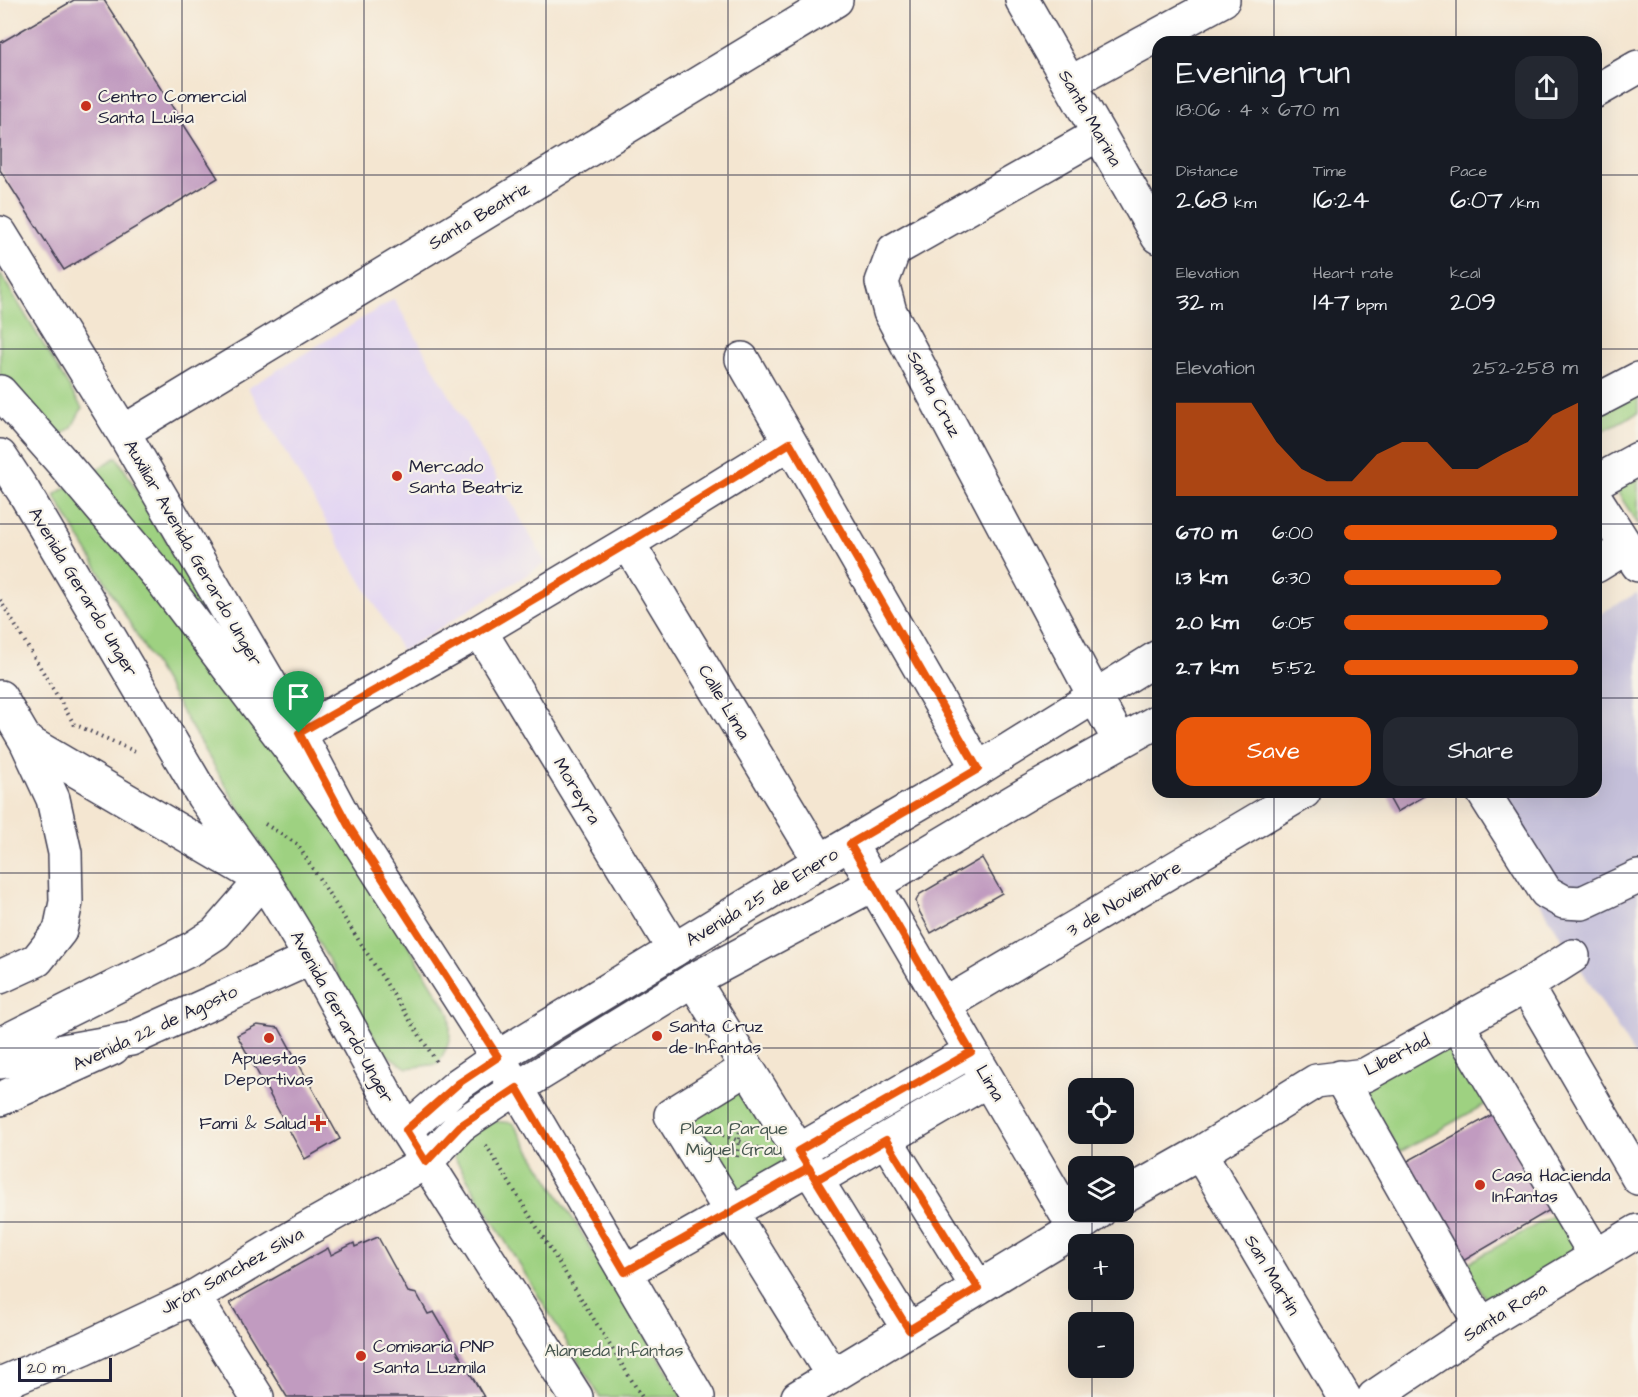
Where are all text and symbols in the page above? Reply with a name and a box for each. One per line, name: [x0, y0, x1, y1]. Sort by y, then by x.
text: Evening run: [1176, 50, 1350, 96]
button: share: [1515, 56, 1578, 119]
street label: Santa Marina: [1052, 65, 1128, 171]
place label: Centro Comercial Santa Luisa: [98, 84, 247, 130]
text: 18:06 · 4 × 670 m: [1176, 96, 1339, 124]
marker: Centro Comercial Santa Luisa: [79, 99, 93, 113]
text: Distance: [1176, 160, 1238, 182]
text: Time: [1313, 160, 1347, 182]
text: Pace: [1450, 160, 1487, 182]
street label: Santa Beatriz: [424, 176, 534, 256]
text: 2.68: [1176, 182, 1228, 218]
text: 16:24: [1313, 182, 1370, 218]
text: 6:07: [1450, 182, 1503, 218]
text: km: [1228, 192, 1256, 214]
text: /km: [1503, 192, 1539, 214]
text: Elevation: [1176, 262, 1239, 284]
text: Heart rate: [1313, 262, 1393, 284]
text: kcal: [1450, 262, 1481, 284]
text: 32: [1176, 284, 1204, 320]
text: 147: [1313, 284, 1350, 320]
text: 209: [1450, 284, 1496, 320]
text: m: [1204, 294, 1223, 316]
text: bpm: [1350, 294, 1387, 316]
street label: Santa Cruz: [901, 347, 967, 441]
text: Elevation: [1176, 354, 1255, 382]
text: 252–258 m: [1473, 354, 1578, 382]
street label: Auxiliar Avenida Gerardo Unger: [117, 435, 268, 671]
place label: Mercado Santa Beatriz: [409, 454, 523, 500]
marker: Mercado Santa Beatriz: [390, 469, 404, 483]
street label: Avenida Gerardo Unger: [22, 503, 144, 682]
text: 670 m: [1176, 519, 1237, 547]
text: 6:00: [1272, 519, 1313, 547]
text: 1.3 km: [1176, 564, 1227, 592]
text: 6:30: [1272, 564, 1311, 592]
text: 2.0 km: [1176, 609, 1239, 637]
text: 6:05: [1272, 609, 1315, 637]
text: 2.7 km: [1176, 654, 1238, 682]
text: 5:52: [1272, 654, 1315, 682]
street label: Calle Lima: [692, 660, 756, 744]
pin: [273, 671, 324, 733]
icon: arrive: [282, 680, 315, 713]
button: Save: [1176, 717, 1371, 786]
button: Share: [1383, 717, 1578, 786]
street label: Moreyra: [546, 753, 607, 830]
street label: Avenida 25 de Enero: [681, 842, 843, 952]
street label: 3 de Noviembre: [1062, 855, 1186, 943]
street label: Avenida Gerardo Unger: [283, 926, 400, 1108]
street label: Avenida 22 de Agosto: [68, 979, 242, 1078]
place label: Santa Cruz de Infantas: [669, 1014, 763, 1060]
street label: Libertad: [1360, 1028, 1434, 1082]
marker: Santa Cruz de Infantas: [650, 1029, 664, 1043]
marker: Apuestas Deportivas: [262, 1031, 276, 1045]
place label: Apuestas Deportivas: [224, 1046, 314, 1092]
street label: Lima: [969, 1060, 1011, 1106]
map controls: [1068, 1078, 1134, 1378]
button: locate: [1068, 1078, 1134, 1144]
place label: Fami & Salud: [199, 1111, 306, 1136]
marker: Fami & Salud: [311, 1116, 325, 1130]
park label: Plaza Parque Miguel Grau: [680, 1116, 788, 1163]
button: layers: [1068, 1156, 1134, 1222]
place label: Casa Hacienda Infantas: [1492, 1163, 1611, 1209]
marker: Casa Hacienda Infantas: [1473, 1178, 1487, 1192]
street label: Jirón Sanchez Silva: [156, 1221, 308, 1321]
street label: San Martín: [1238, 1230, 1306, 1320]
button: +: [1068, 1234, 1134, 1300]
street label: Santa Rosa: [1458, 1276, 1552, 1348]
button: −: [1068, 1312, 1134, 1378]
place label: Comisaría PNP Santa Luzmila: [373, 1334, 495, 1380]
park label: Alameda Infantas: [545, 1338, 683, 1363]
marker: Comisaría PNP Santa Luzmila: [354, 1349, 368, 1363]
scale bar: [18, 1355, 112, 1382]
text: 20 m: [27, 1357, 65, 1379]

